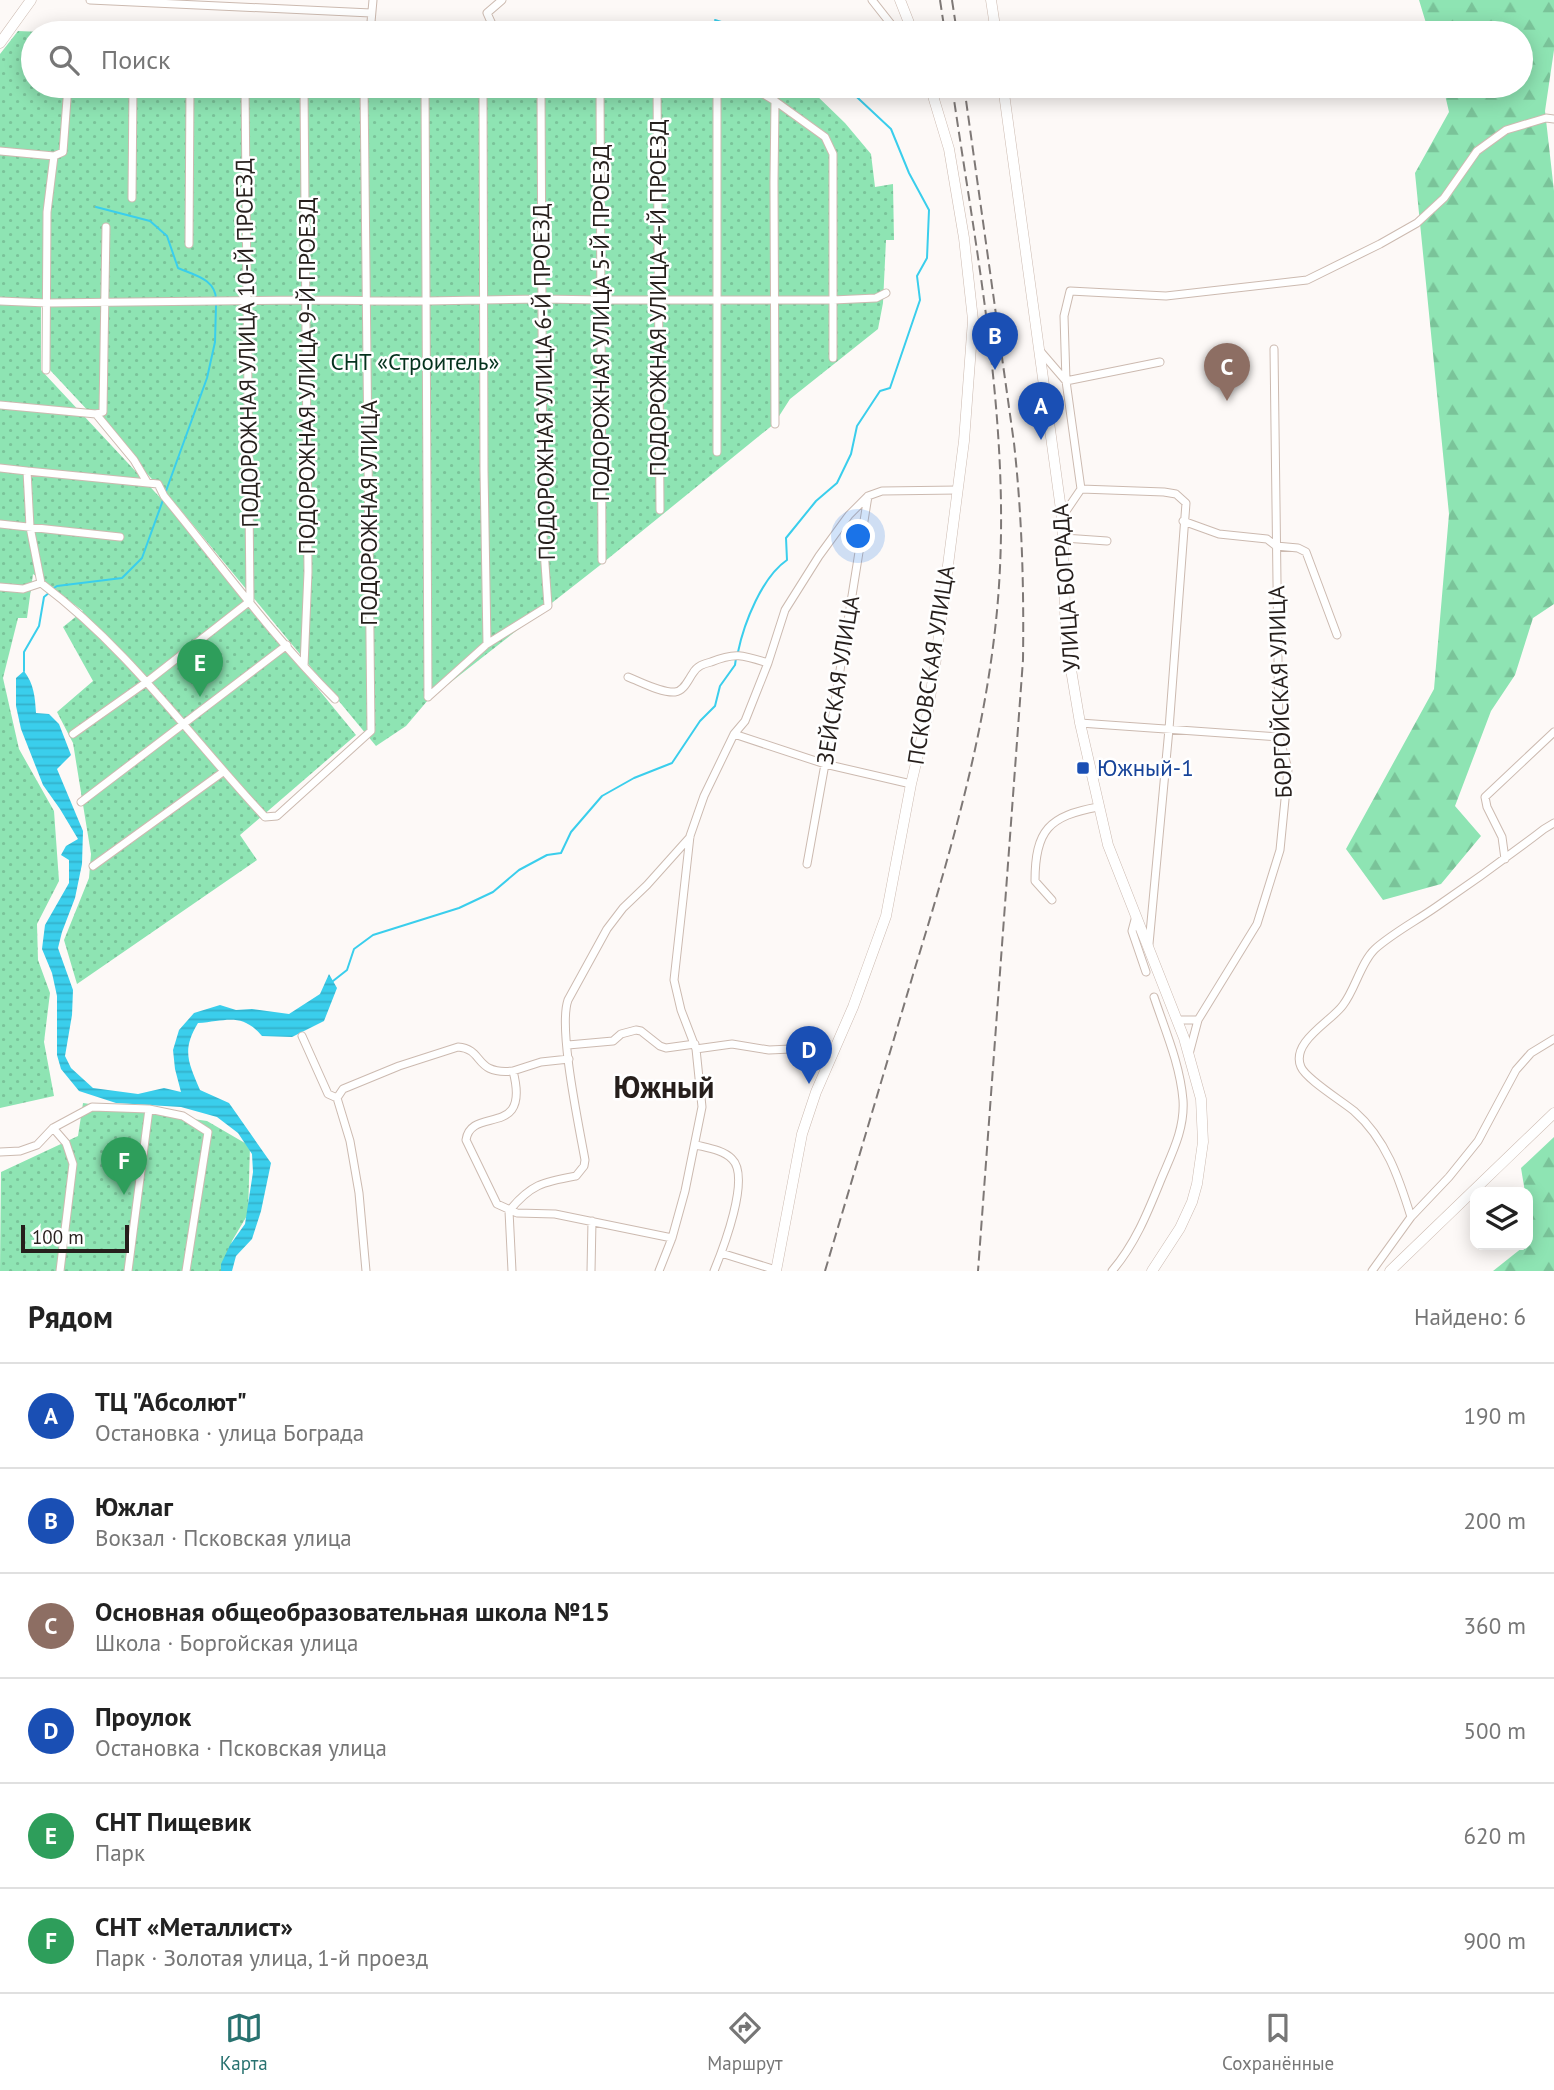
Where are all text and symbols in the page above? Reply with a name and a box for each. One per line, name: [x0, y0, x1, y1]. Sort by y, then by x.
search box: [21, 21, 1533, 98]
icon: search: [45, 41, 83, 79]
text: Поиск: [101, 43, 170, 76]
street label: ПОДОРОЖНАЯ УЛИЦА 4-Й ПРОЕЗД: [643, 119, 672, 477]
street label: ПОДОРОЖНАЯ УЛИЦА 5-Й ПРОЕЗД: [586, 144, 615, 502]
street label: ПОДОРОЖНАЯ УЛИЦА 10-Й ПРОЕЗД: [229, 158, 264, 528]
street label: ПОДОРОЖНАЯ УЛИЦА 9-Й ПРОЕЗД: [292, 197, 321, 555]
street label: ПОДОРОЖНАЯ УЛИЦА 6-Й ПРОЕЗД: [526, 203, 561, 561]
pin: B: [972, 312, 1018, 370]
pin: C: [1204, 343, 1250, 401]
park label: СНТ «Строитель»: [331, 347, 499, 376]
pin: A: [1018, 382, 1064, 440]
street label: ПОДОРОЖНАЯ УЛИЦА: [354, 400, 383, 626]
street label: УЛИЦА БОГРАДА: [1045, 502, 1086, 673]
your location: [841, 519, 875, 553]
street label: ПСКОВСКАЯ УЛИЦА: [900, 563, 961, 767]
street label: БОРГОЙСКАЯ УЛИЦА: [1261, 585, 1298, 799]
street label: ЗЕЙСКАЯ УЛИЦА: [810, 593, 865, 767]
pin: E: [177, 639, 223, 697]
place label: Южный-1: [1097, 753, 1194, 782]
marker: Южный-1: [1075, 760, 1091, 776]
pin: D: [786, 1026, 832, 1084]
district label: Южный: [614, 1067, 714, 1106]
pin: F: [101, 1137, 147, 1195]
map controls: [1470, 1187, 1533, 1250]
button: layers: [1470, 1187, 1533, 1250]
scale bar: [21, 1222, 130, 1254]
text: 100 m: [32, 1225, 84, 1249]
text: Рядом: [28, 1297, 113, 1336]
text: Найдено: 6: [1414, 1302, 1526, 1331]
text: ТЦ "Абсолют": [95, 1385, 247, 1418]
text: A: [44, 1401, 58, 1430]
text: 190 m: [1464, 1401, 1526, 1430]
text: Остановка · улица Бограда: [95, 1418, 364, 1447]
text: Южлаг: [95, 1490, 173, 1523]
text: B: [44, 1506, 58, 1535]
text: 200 m: [1464, 1506, 1526, 1535]
text: Вокзал · Псковская улица: [95, 1523, 352, 1552]
text: Основная общеобразовательная школа №15: [95, 1595, 610, 1628]
text: C: [45, 1611, 57, 1640]
text: 360 m: [1464, 1611, 1526, 1640]
text: Школа · Боргойская улица: [95, 1628, 358, 1657]
text: Проулок: [95, 1700, 191, 1733]
text: D: [44, 1716, 58, 1745]
text: 500 m: [1464, 1716, 1526, 1745]
text: Остановка · Псковская улица: [95, 1733, 387, 1762]
text: СНТ Пищевик: [95, 1805, 251, 1838]
text: E: [45, 1821, 57, 1850]
text: 620 m: [1464, 1821, 1526, 1850]
text: Парк: [95, 1838, 145, 1867]
text: СНТ «Металлист»: [95, 1910, 293, 1943]
text: F: [45, 1926, 57, 1955]
text: 900 m: [1464, 1926, 1526, 1955]
text: Парк · Золотая улица, 1-й проезд: [95, 1943, 428, 1972]
tab: Карта: [220, 2009, 268, 2075]
tab: Маршрут: [707, 2009, 783, 2075]
tab: Сохранённые: [1222, 2009, 1334, 2075]

